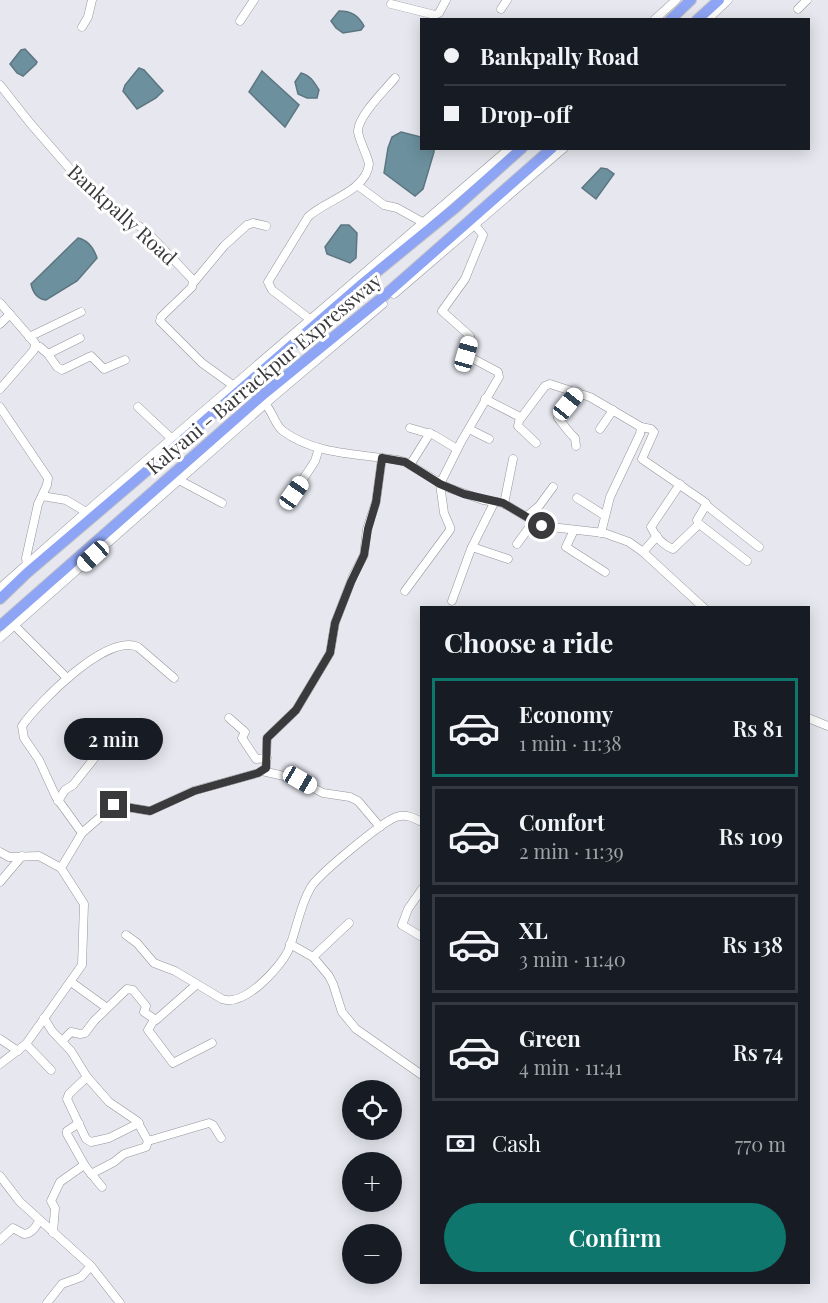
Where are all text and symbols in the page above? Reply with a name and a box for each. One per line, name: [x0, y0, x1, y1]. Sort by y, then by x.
text: Bankpally Road: [480, 41, 639, 71]
text: Drop-off: [480, 99, 571, 129]
street label: Bankpally Road: [63, 158, 184, 270]
street label: Kalyani - Barrackpur Expressway: [139, 266, 387, 480]
car: [452, 334, 480, 374]
car: [550, 384, 586, 424]
car: [276, 473, 312, 513]
route start: [528, 512, 555, 539]
car: [74, 537, 112, 575]
text: Choose a ride: [444, 624, 613, 660]
text: Economy: [519, 699, 613, 729]
icon: car: [447, 701, 501, 755]
text: Rs 81: [732, 713, 783, 743]
callout: 2 min: [64, 718, 164, 760]
text: 2 min: [88, 725, 139, 752]
text: 1 min · 11:38: [519, 729, 622, 756]
car: [280, 763, 320, 797]
route end: [100, 791, 127, 818]
text: Comfort: [519, 807, 605, 837]
icon: car: [447, 809, 501, 863]
text: Rs 109: [719, 821, 783, 851]
text: 2 min · 11:39: [519, 837, 624, 864]
text: XL: [519, 915, 548, 945]
icon: car: [447, 917, 501, 971]
text: Rs 138: [722, 929, 783, 959]
text: 3 min · 11:40: [519, 945, 626, 972]
text: Green: [519, 1023, 581, 1053]
icon: car: [447, 1025, 501, 1079]
text: Rs 74: [733, 1037, 783, 1067]
text: 4 min · 11:41: [519, 1053, 622, 1080]
map controls: [342, 1080, 402, 1284]
button: locate: [342, 1080, 402, 1140]
icon: cash: [444, 1127, 477, 1160]
text: Cash: [492, 1128, 541, 1158]
text: 770 m: [735, 1130, 786, 1157]
button: +: [342, 1152, 402, 1212]
button: Confirm: [444, 1203, 786, 1272]
button: −: [342, 1224, 402, 1284]

